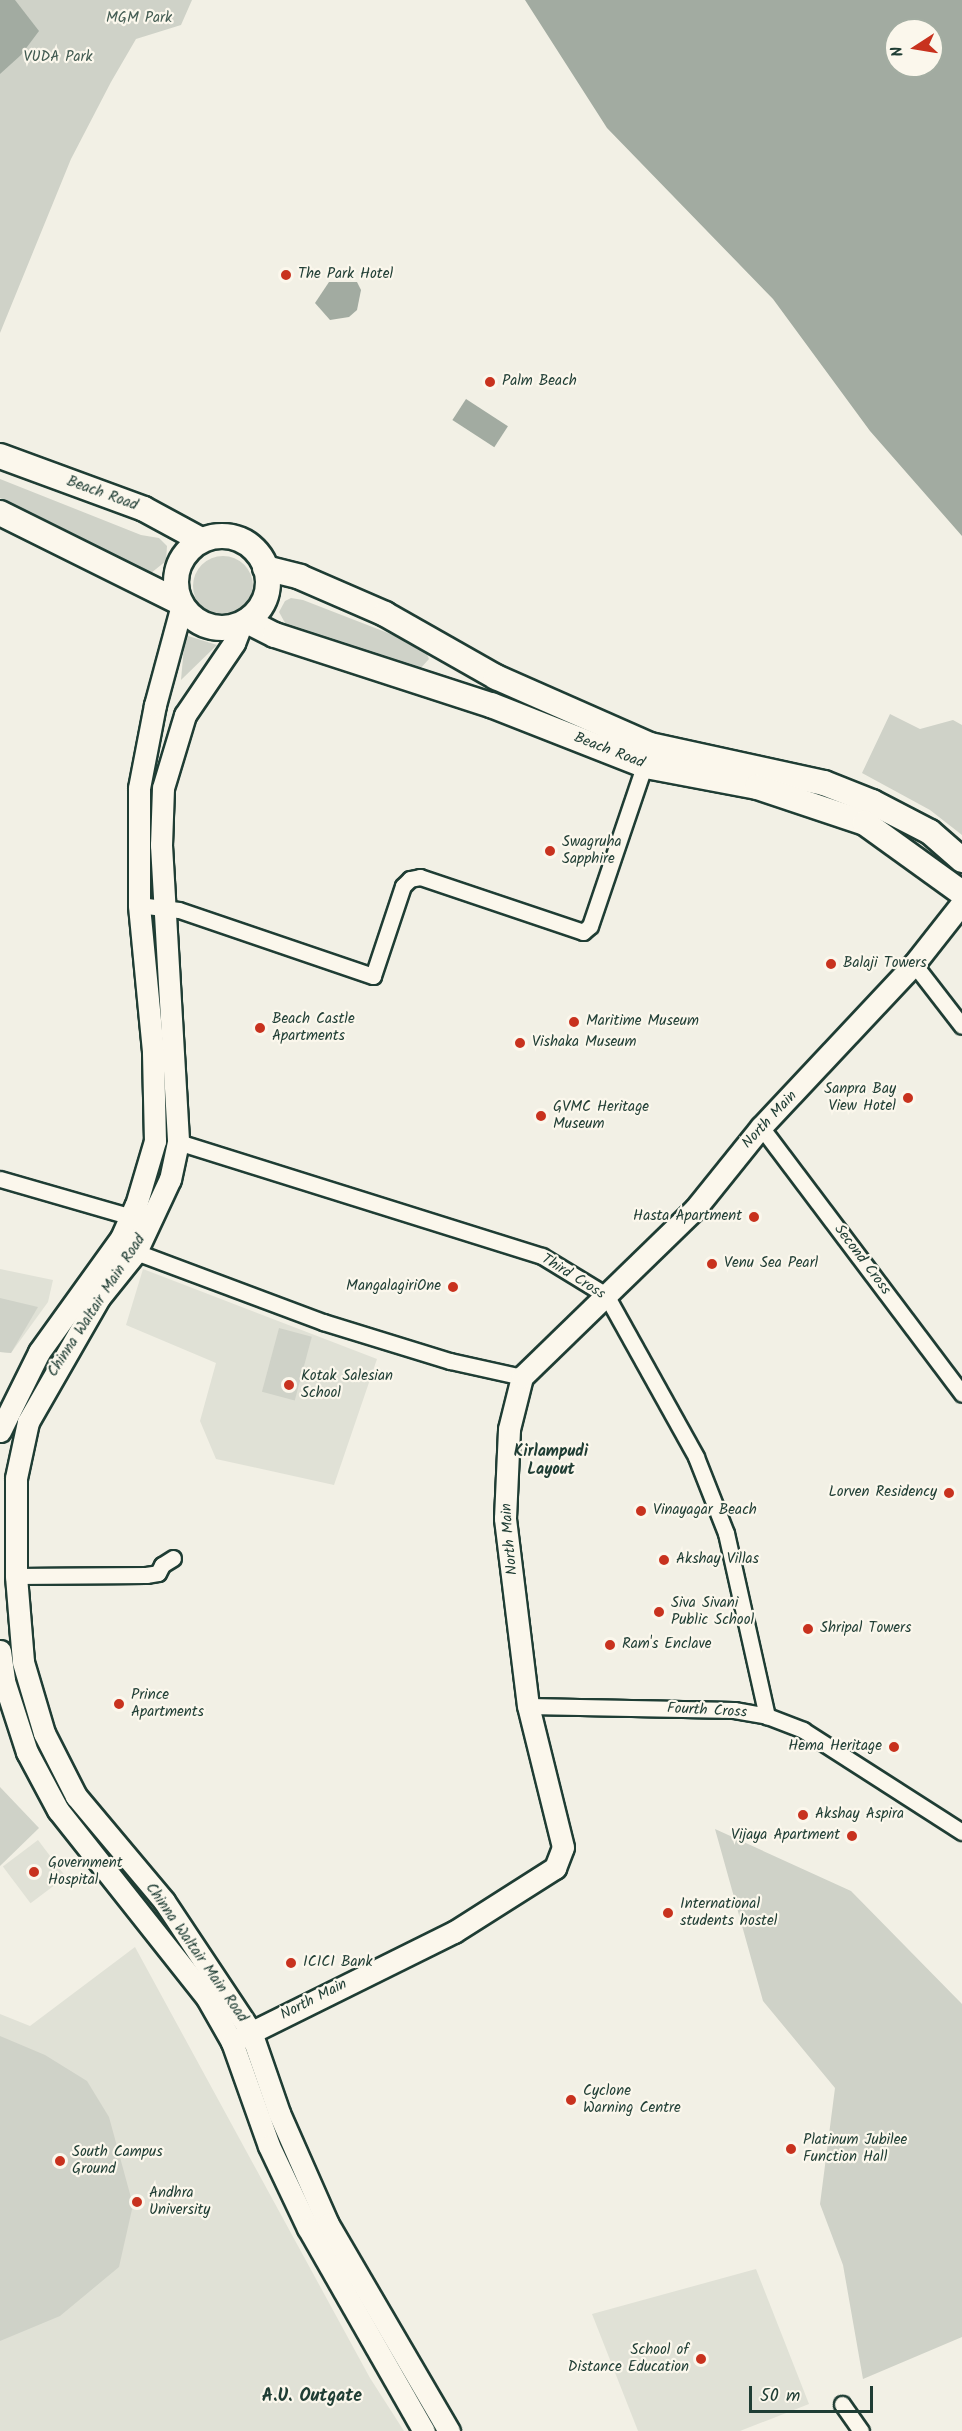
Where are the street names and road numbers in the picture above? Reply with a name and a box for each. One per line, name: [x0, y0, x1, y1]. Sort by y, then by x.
street label: Beach Road: [64, 473, 140, 515]
street label: Beach Road: [571, 729, 647, 773]
street label: North Main: [739, 1087, 801, 1153]
street label: Second Cross: [830, 1221, 894, 1299]
street label: Chinna Waltair Main Road: [44, 1231, 150, 1381]
street label: Third Cross: [538, 1250, 608, 1304]
street label: North Main: [498, 1502, 522, 1576]
street label: Fourth Cross: [666, 1700, 748, 1722]
street label: Chinna Waltair Main Road: [141, 1880, 251, 2026]
street label: North Main: [278, 1976, 350, 2024]

